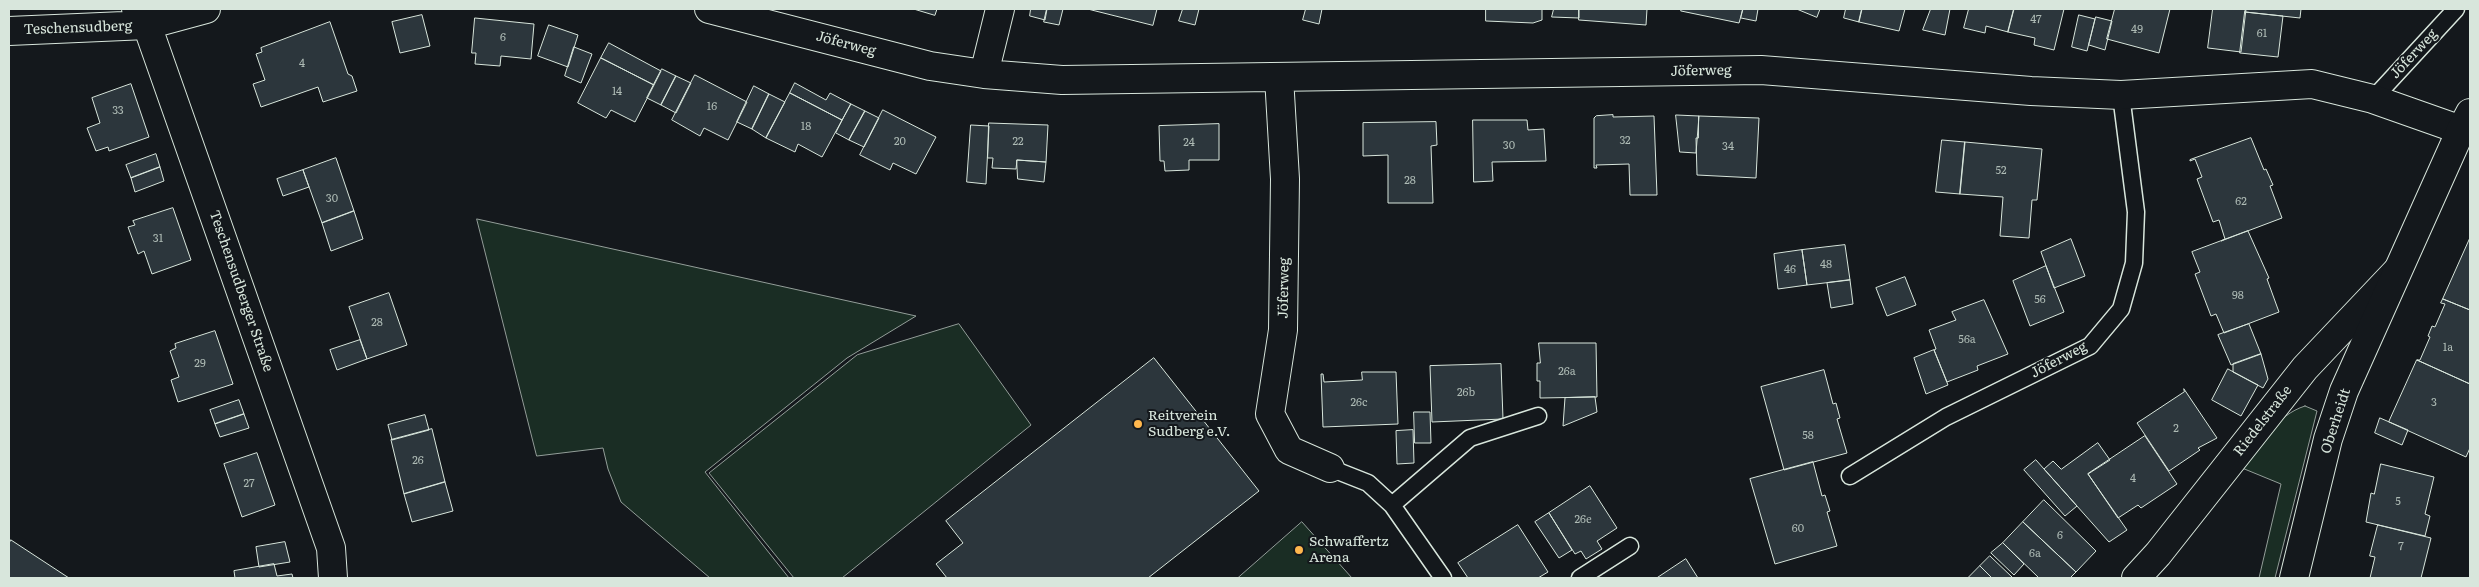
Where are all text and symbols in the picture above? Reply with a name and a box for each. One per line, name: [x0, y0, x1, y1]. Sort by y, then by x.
house number: 47: [2030, 13, 2042, 27]
street label: Teschensudberg: [23, 18, 133, 38]
house number: 49: [2131, 23, 2143, 37]
street label: Jöferweg: [2387, 26, 2441, 82]
house number: 61: [2257, 27, 2267, 41]
street label: Jöferweg: [814, 28, 878, 60]
house number: 6: [500, 31, 506, 45]
house number: 4: [299, 57, 305, 71]
street label: Jöferweg: [1670, 62, 1732, 80]
house number: 14: [612, 85, 622, 99]
house number: 16: [707, 100, 717, 114]
house number: 33: [112, 104, 124, 118]
house number: 18: [801, 120, 811, 134]
house number: 32: [1619, 134, 1631, 148]
house number: 20: [894, 135, 906, 149]
house number: 22: [1012, 135, 1024, 149]
house number: 24: [1183, 136, 1195, 150]
house number: 30: [1503, 139, 1515, 153]
house number: 34: [1722, 140, 1734, 154]
house number: 52: [1995, 164, 2007, 178]
house number: 28: [1404, 174, 1416, 188]
house number: 30: [326, 192, 338, 206]
house number: 62: [2235, 195, 2247, 209]
street label: Teschensudberger Straße: [205, 208, 277, 374]
house number: 31: [153, 232, 163, 246]
street label: Jöferweg: [1275, 257, 1293, 319]
house number: 48: [1820, 258, 1832, 272]
house number: 46: [1784, 263, 1796, 277]
house number: 98: [2232, 289, 2244, 303]
house number: 56: [2034, 293, 2046, 307]
house number: 28: [371, 316, 383, 330]
house number: 56a: [1958, 333, 1976, 347]
street label: Jöferweg: [2028, 338, 2090, 382]
house number: 1a: [2443, 341, 2453, 355]
house number: 29: [194, 357, 206, 371]
house number: 26a: [1558, 365, 1576, 379]
street label: Riedelstraße: [2230, 382, 2296, 460]
house number: 26b: [1457, 386, 1475, 400]
street label: Oberheidt: [2318, 386, 2354, 456]
house number: 26c: [1351, 396, 1367, 410]
house number: 3: [2431, 396, 2437, 410]
place label: Reitverein Sudberg e.V.: [1148, 408, 1231, 441]
marker: Reitverein Sudberg e.V.: [1132, 418, 1144, 430]
house number: 2: [2173, 422, 2179, 436]
house number: 58: [1802, 429, 1814, 443]
house number: 26: [412, 454, 424, 468]
house number: 4: [2130, 472, 2136, 486]
house number: 27: [243, 477, 255, 491]
house number: 5: [2395, 495, 2401, 509]
house number: 26e: [1574, 513, 1592, 527]
house number: 60: [1792, 522, 1804, 536]
house number: 6: [2057, 529, 2063, 543]
place label: Schwaffertz Arena: [1309, 534, 1389, 566]
house number: 7: [2398, 540, 2404, 554]
marker: Schwaffertz Arena: [1293, 544, 1305, 556]
house number: 6a: [2029, 547, 2041, 561]

